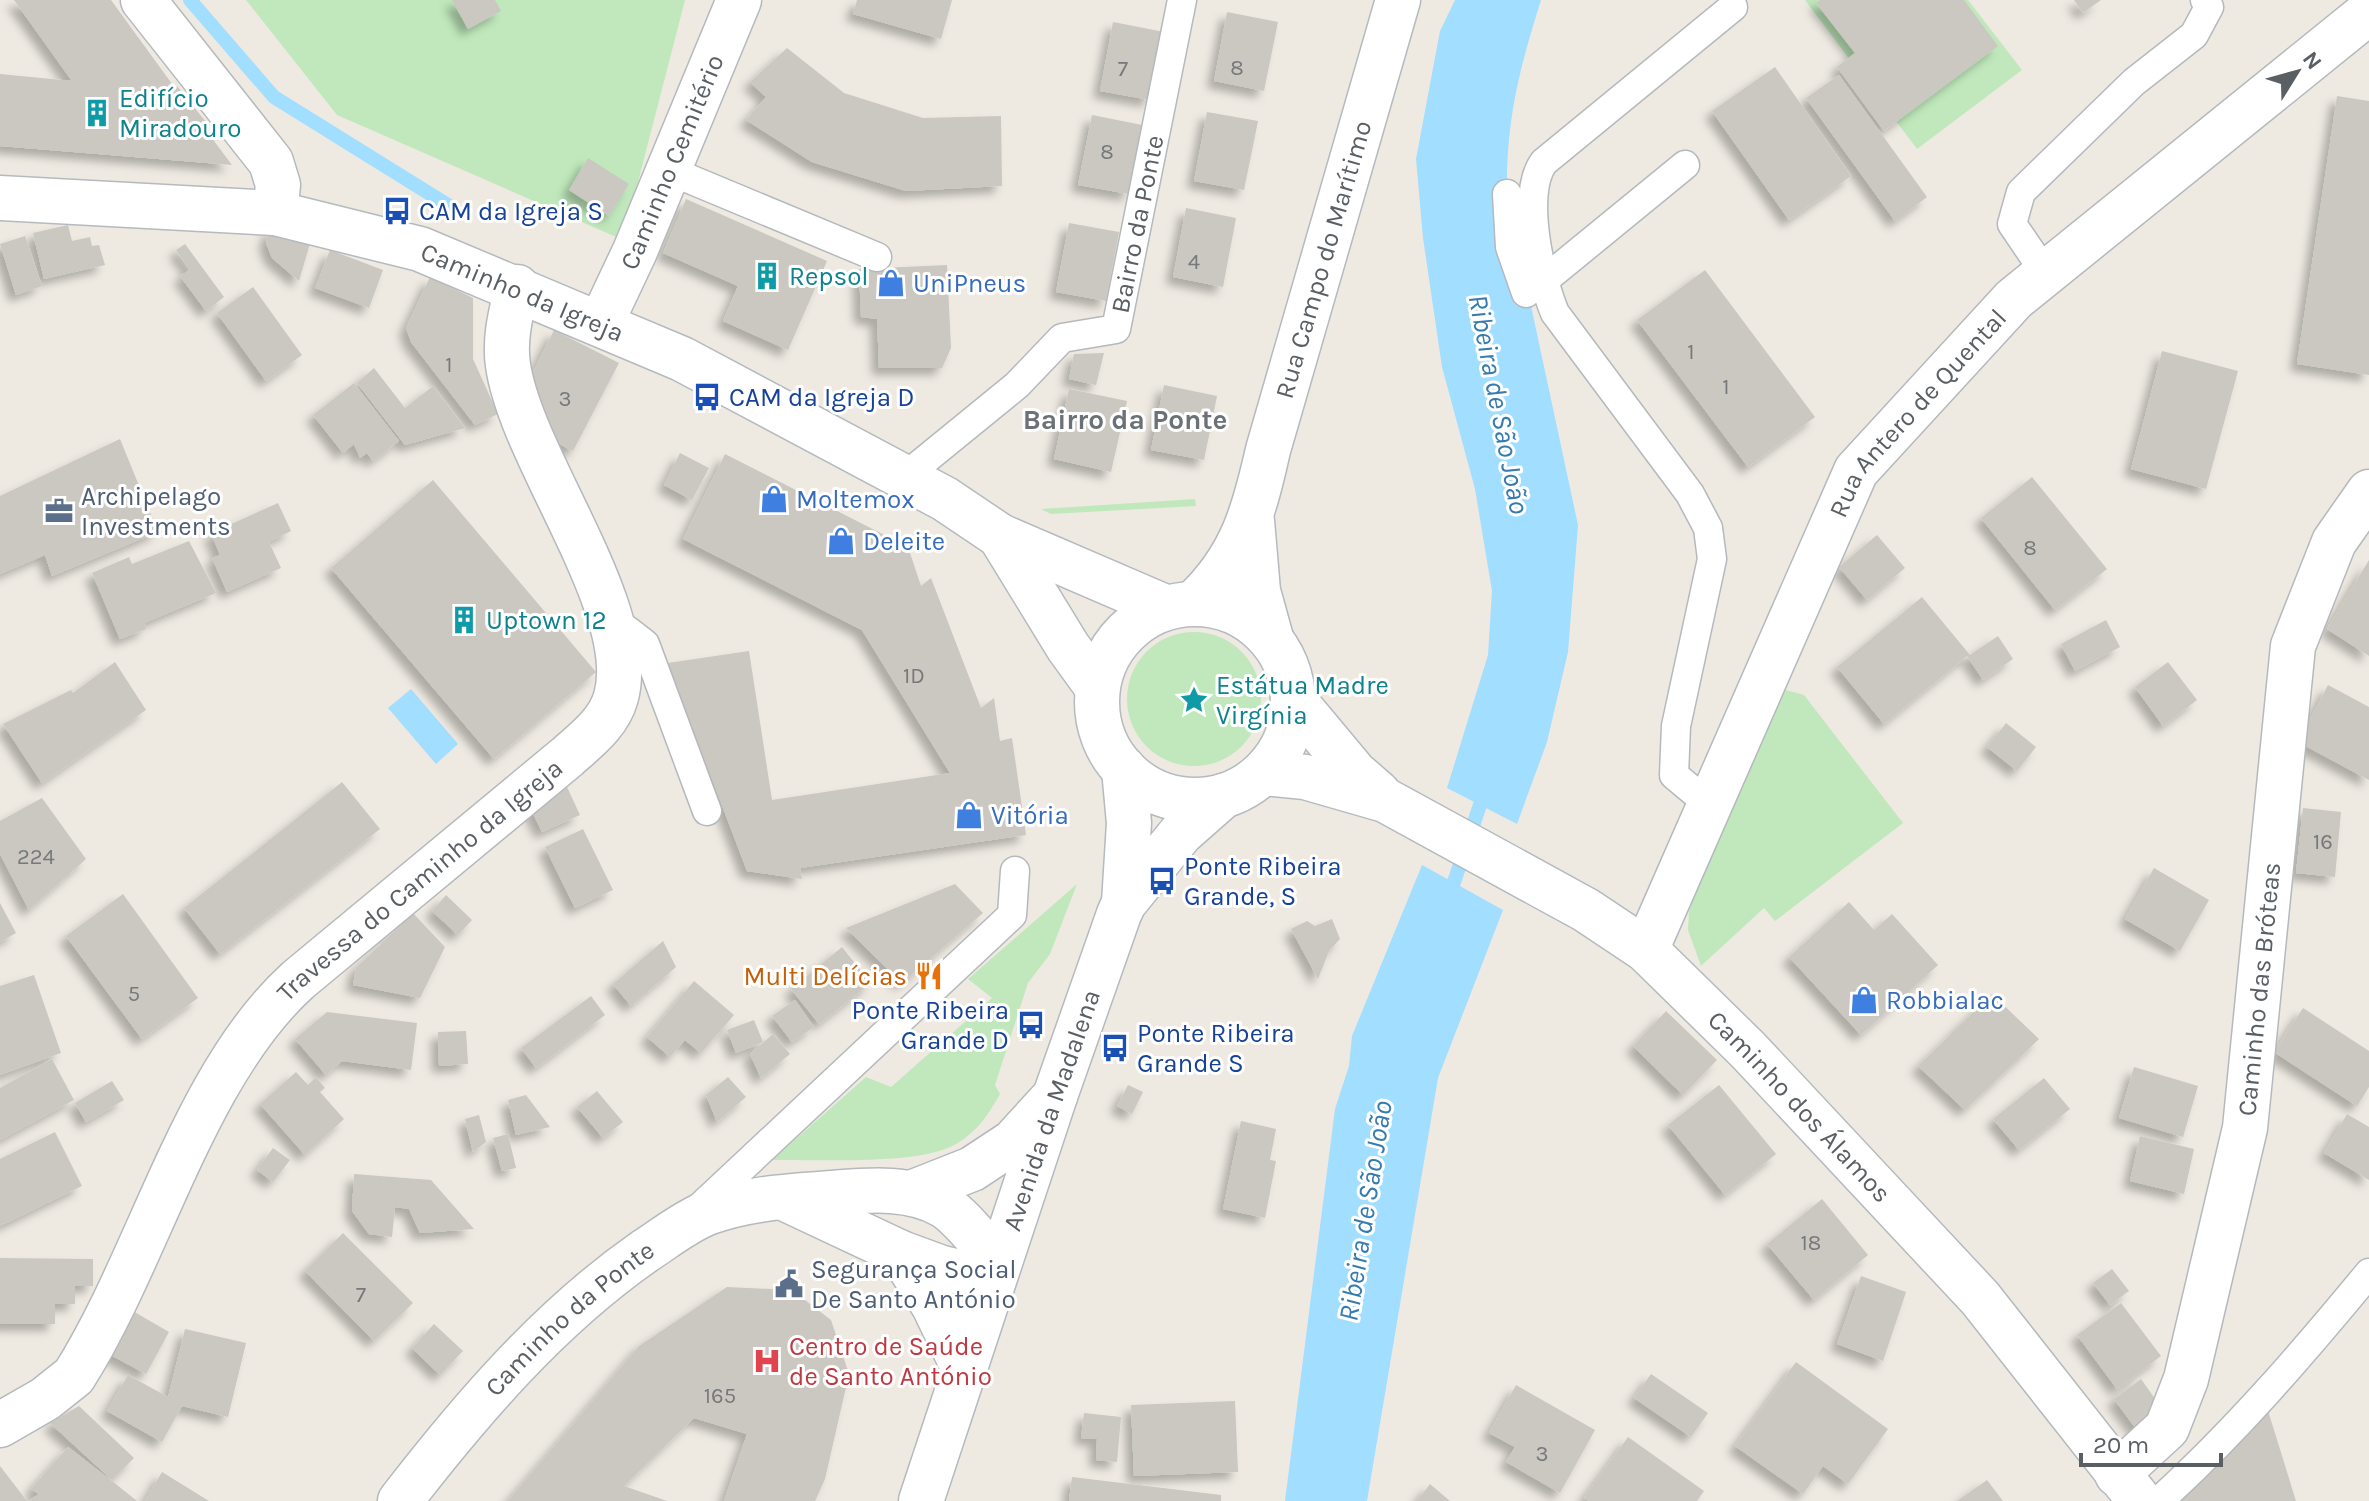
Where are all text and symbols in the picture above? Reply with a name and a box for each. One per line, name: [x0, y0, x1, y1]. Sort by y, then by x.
north arrow: [2257, 32, 2337, 112]
text: N: [2297, 46, 2327, 75]
street label: Caminho Cemitério: [613, 50, 730, 274]
house number: 8: [1230, 55, 1244, 81]
house number: 7: [1118, 56, 1128, 82]
place label: Edifício Miradouro: [119, 83, 241, 144]
building icon: Edifício Miradouro: [82, 98, 112, 128]
street label: Rua Campo do Marítimo: [1268, 117, 1378, 402]
street label: Bairro da Ponte: [1104, 132, 1170, 316]
house number: 8: [1100, 139, 1114, 165]
bus stop icon: CAM da Igreja S: [382, 196, 412, 226]
place label: CAM da Igreja S: [419, 196, 603, 227]
street label: Caminho da Igreja: [416, 236, 629, 348]
house number: 4: [1188, 249, 1200, 275]
building icon: Repsol: [752, 261, 782, 291]
place label: Repsol: [789, 261, 869, 292]
shop icon: UniPneus: [876, 268, 906, 298]
place label: UniPneus: [913, 268, 1026, 299]
water label: Ribeira de São João: [1462, 292, 1536, 517]
street label: Rua Antero de Quental: [1822, 302, 2013, 522]
house number: 1: [1687, 339, 1695, 365]
house number: 1: [445, 352, 453, 378]
house number: 1: [1722, 374, 1730, 400]
bus stop icon: CAM da Igreja D: [692, 382, 722, 412]
place label: CAM da Igreja D: [729, 382, 914, 413]
house number: 3: [559, 386, 572, 412]
district label: Bairro da Ponte: [1023, 403, 1227, 436]
place label: Archipelago Investments: [81, 481, 231, 542]
shop icon: Moltemox: [759, 484, 789, 514]
place label: Moltemox: [796, 484, 914, 515]
office icon: Archipelago Investments: [44, 496, 74, 526]
shop icon: Deleite: [826, 526, 856, 556]
place label: Deleite: [863, 526, 945, 557]
house number: 8: [2023, 535, 2037, 561]
building icon: Uptown 12: [449, 605, 479, 635]
place label: Uptown 12: [486, 605, 607, 636]
house number: 1D: [903, 663, 925, 689]
place label: Estátua Madre Virgínia: [1216, 670, 1389, 731]
place icon: Estátua Madre Virgínia: [1179, 685, 1209, 715]
street label: Travessa do Caminho da Igreja: [270, 752, 569, 1007]
shop icon: Vitória: [954, 800, 984, 830]
place label: Vitória: [991, 800, 1069, 831]
house number: 16: [2313, 829, 2333, 855]
house number: 224: [17, 844, 55, 870]
place label: Ponte Ribeira Grande, S: [1184, 851, 1341, 912]
street label: Caminho das Bróteas: [2231, 861, 2287, 1117]
bus stop icon: Ponte Ribeira Grande, S: [1147, 866, 1177, 896]
place label: Multi Delícias: [744, 961, 907, 992]
restaurant icon: Multi Delícias: [914, 961, 944, 991]
house number: 5: [128, 981, 140, 1007]
street label: Avenida da Madalena: [996, 985, 1107, 1235]
shop icon: Robbialac: [1849, 985, 1879, 1015]
place label: Robbialac: [1886, 985, 2004, 1016]
place label: Ponte Ribeira Grande D: [852, 995, 1009, 1056]
street label: Caminho dos Álamos: [1702, 1004, 1898, 1209]
bus stop icon: Ponte Ribeira Grande D: [1016, 1010, 1046, 1040]
place label: Ponte Ribeira Grande S: [1137, 1018, 1294, 1079]
bus stop icon: Ponte Ribeira Grande S: [1100, 1033, 1130, 1063]
water label: Ribeira de São João: [1331, 1098, 1399, 1324]
house number: 18: [1801, 1230, 1821, 1256]
street label: Caminho da Ponte: [478, 1234, 660, 1402]
place label: Segurança Social De Santo António: [811, 1254, 1016, 1315]
public building icon: Segurança Social De Santo António: [774, 1269, 804, 1299]
house number: 7: [356, 1282, 366, 1308]
place label: Centro de Saúde de Santo António: [789, 1331, 992, 1392]
hospital icon: Centro de Saúde de Santo António: [752, 1346, 782, 1376]
house number: 165: [704, 1383, 736, 1409]
scale bar: [2081, 1417, 2221, 1467]
text: 20 m: [2093, 1431, 2149, 1459]
house number: 3: [1536, 1441, 1549, 1467]

